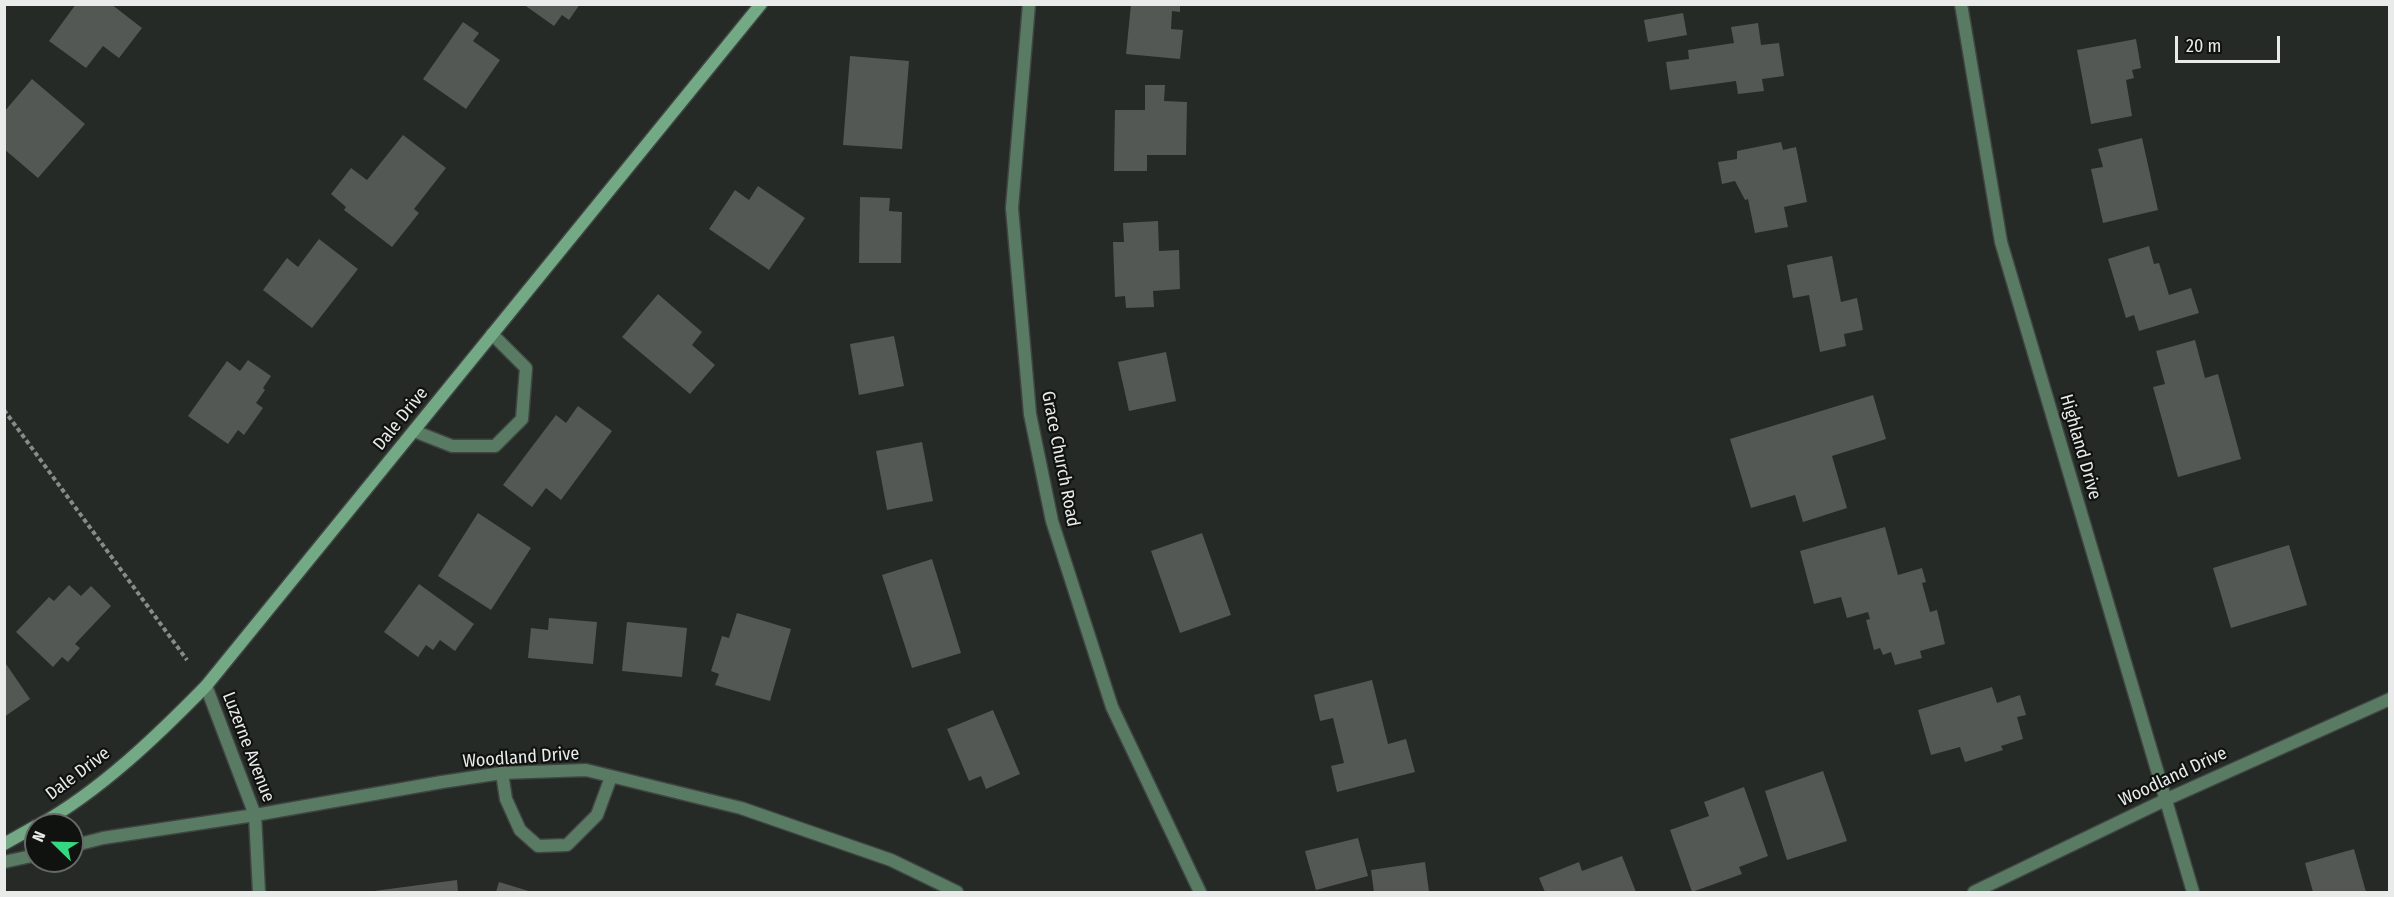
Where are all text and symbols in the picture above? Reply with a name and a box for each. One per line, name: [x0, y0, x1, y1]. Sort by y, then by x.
scale bar: [2178, 24, 2283, 62]
text: 20 m: [2186, 35, 2221, 57]
street label: Dale Drive: [369, 383, 433, 455]
street label: Grace Church Road: [1036, 389, 1084, 529]
street label: Highland Drive: [2055, 392, 2105, 502]
street label: Luzerne Avenue: [217, 689, 279, 805]
street label: Dale Drive: [42, 743, 114, 805]
street label: Woodland Drive: [462, 743, 580, 773]
street label: Woodland Drive: [2115, 743, 2231, 811]
north arrow: [24, 813, 84, 873]
text: N: [28, 828, 49, 845]

